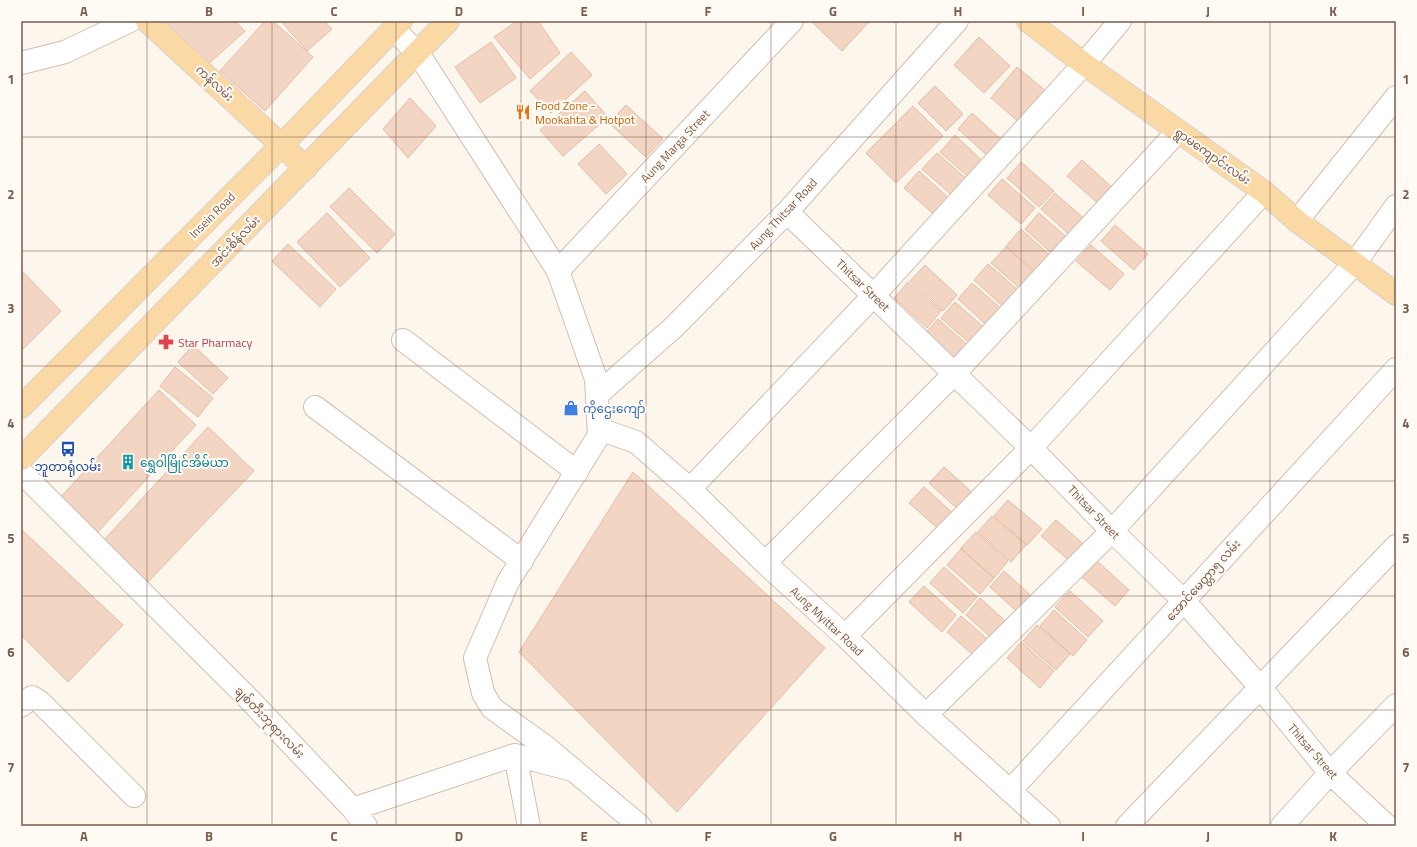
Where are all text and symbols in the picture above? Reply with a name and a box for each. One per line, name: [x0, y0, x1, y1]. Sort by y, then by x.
text: A: [80, 1, 88, 21]
text: B: [205, 1, 213, 21]
text: C: [330, 1, 338, 21]
text: D: [455, 1, 463, 21]
text: E: [580, 1, 588, 21]
text: F: [705, 1, 712, 21]
text: G: [829, 1, 837, 21]
text: H: [954, 1, 962, 21]
text: I: [1081, 1, 1085, 21]
text: J: [1206, 1, 1210, 21]
text: K: [1329, 1, 1337, 21]
street label: ကန်လမ်း: [191, 60, 238, 106]
text: 1: [7, 69, 15, 89]
text: 1: [1402, 69, 1410, 89]
place label: Food Zone - Mookahta & Hotpot: [535, 96, 636, 129]
restaurant icon: Food Zone - Mookahta & Hotpot: [514, 103, 532, 121]
street label: Aung Marga Street: [636, 104, 715, 187]
street label: ရွာမကျောင်းလမ်း: [1171, 123, 1255, 190]
street label: Aung Thitsar Road: [744, 174, 822, 254]
text: 2: [7, 184, 15, 204]
text: 2: [1402, 184, 1410, 204]
street label: Insein Road: [185, 188, 239, 242]
street label: အင်းစိန်လမ်း: [205, 211, 265, 272]
street label: Thitsar Street: [832, 254, 895, 316]
text: 3: [7, 298, 15, 318]
text: 3: [1402, 298, 1410, 318]
pharmacy icon: Star Pharmacy: [157, 333, 175, 351]
place label: Star Pharmacy: [178, 333, 252, 352]
shop icon: ကိုဌေးကျော်: [562, 399, 580, 417]
place label: ကိုဌေးကျော်: [583, 399, 645, 419]
text: 4: [7, 413, 15, 433]
text: 4: [1402, 413, 1410, 433]
bus stop icon: ဘူတာရုံလမ်း: [59, 440, 77, 458]
building icon: ရွှေဝါမြိုင်အိမ်ယာ: [119, 453, 137, 471]
place label: ရွှေဝါမြိုင်အိမ်ယာ: [140, 453, 229, 473]
place label: ဘူတာရုံလမ်း: [35, 457, 101, 477]
street label: Thitsar Street: [1063, 481, 1125, 544]
text: 5: [7, 528, 15, 548]
text: 5: [1402, 528, 1410, 548]
street label: အောင်မေတ္တာ၅ လမ်း: [1161, 535, 1246, 626]
street label: Aung Myittar Road: [786, 582, 868, 660]
text: 6: [7, 642, 15, 662]
text: 6: [1402, 642, 1410, 662]
street label: ချစ်တီးဘုရားလမ်း: [230, 682, 310, 763]
street label: Thitsar Street: [1283, 719, 1343, 784]
text: 7: [7, 757, 15, 777]
text: 7: [1402, 757, 1410, 777]
text: A: [80, 826, 88, 846]
text: B: [205, 826, 213, 846]
text: C: [330, 826, 338, 846]
text: D: [455, 826, 463, 846]
text: E: [580, 826, 588, 846]
text: F: [705, 826, 712, 846]
text: G: [829, 826, 837, 846]
text: H: [954, 826, 962, 846]
text: I: [1081, 826, 1085, 846]
text: J: [1206, 826, 1210, 846]
text: K: [1329, 826, 1337, 846]

